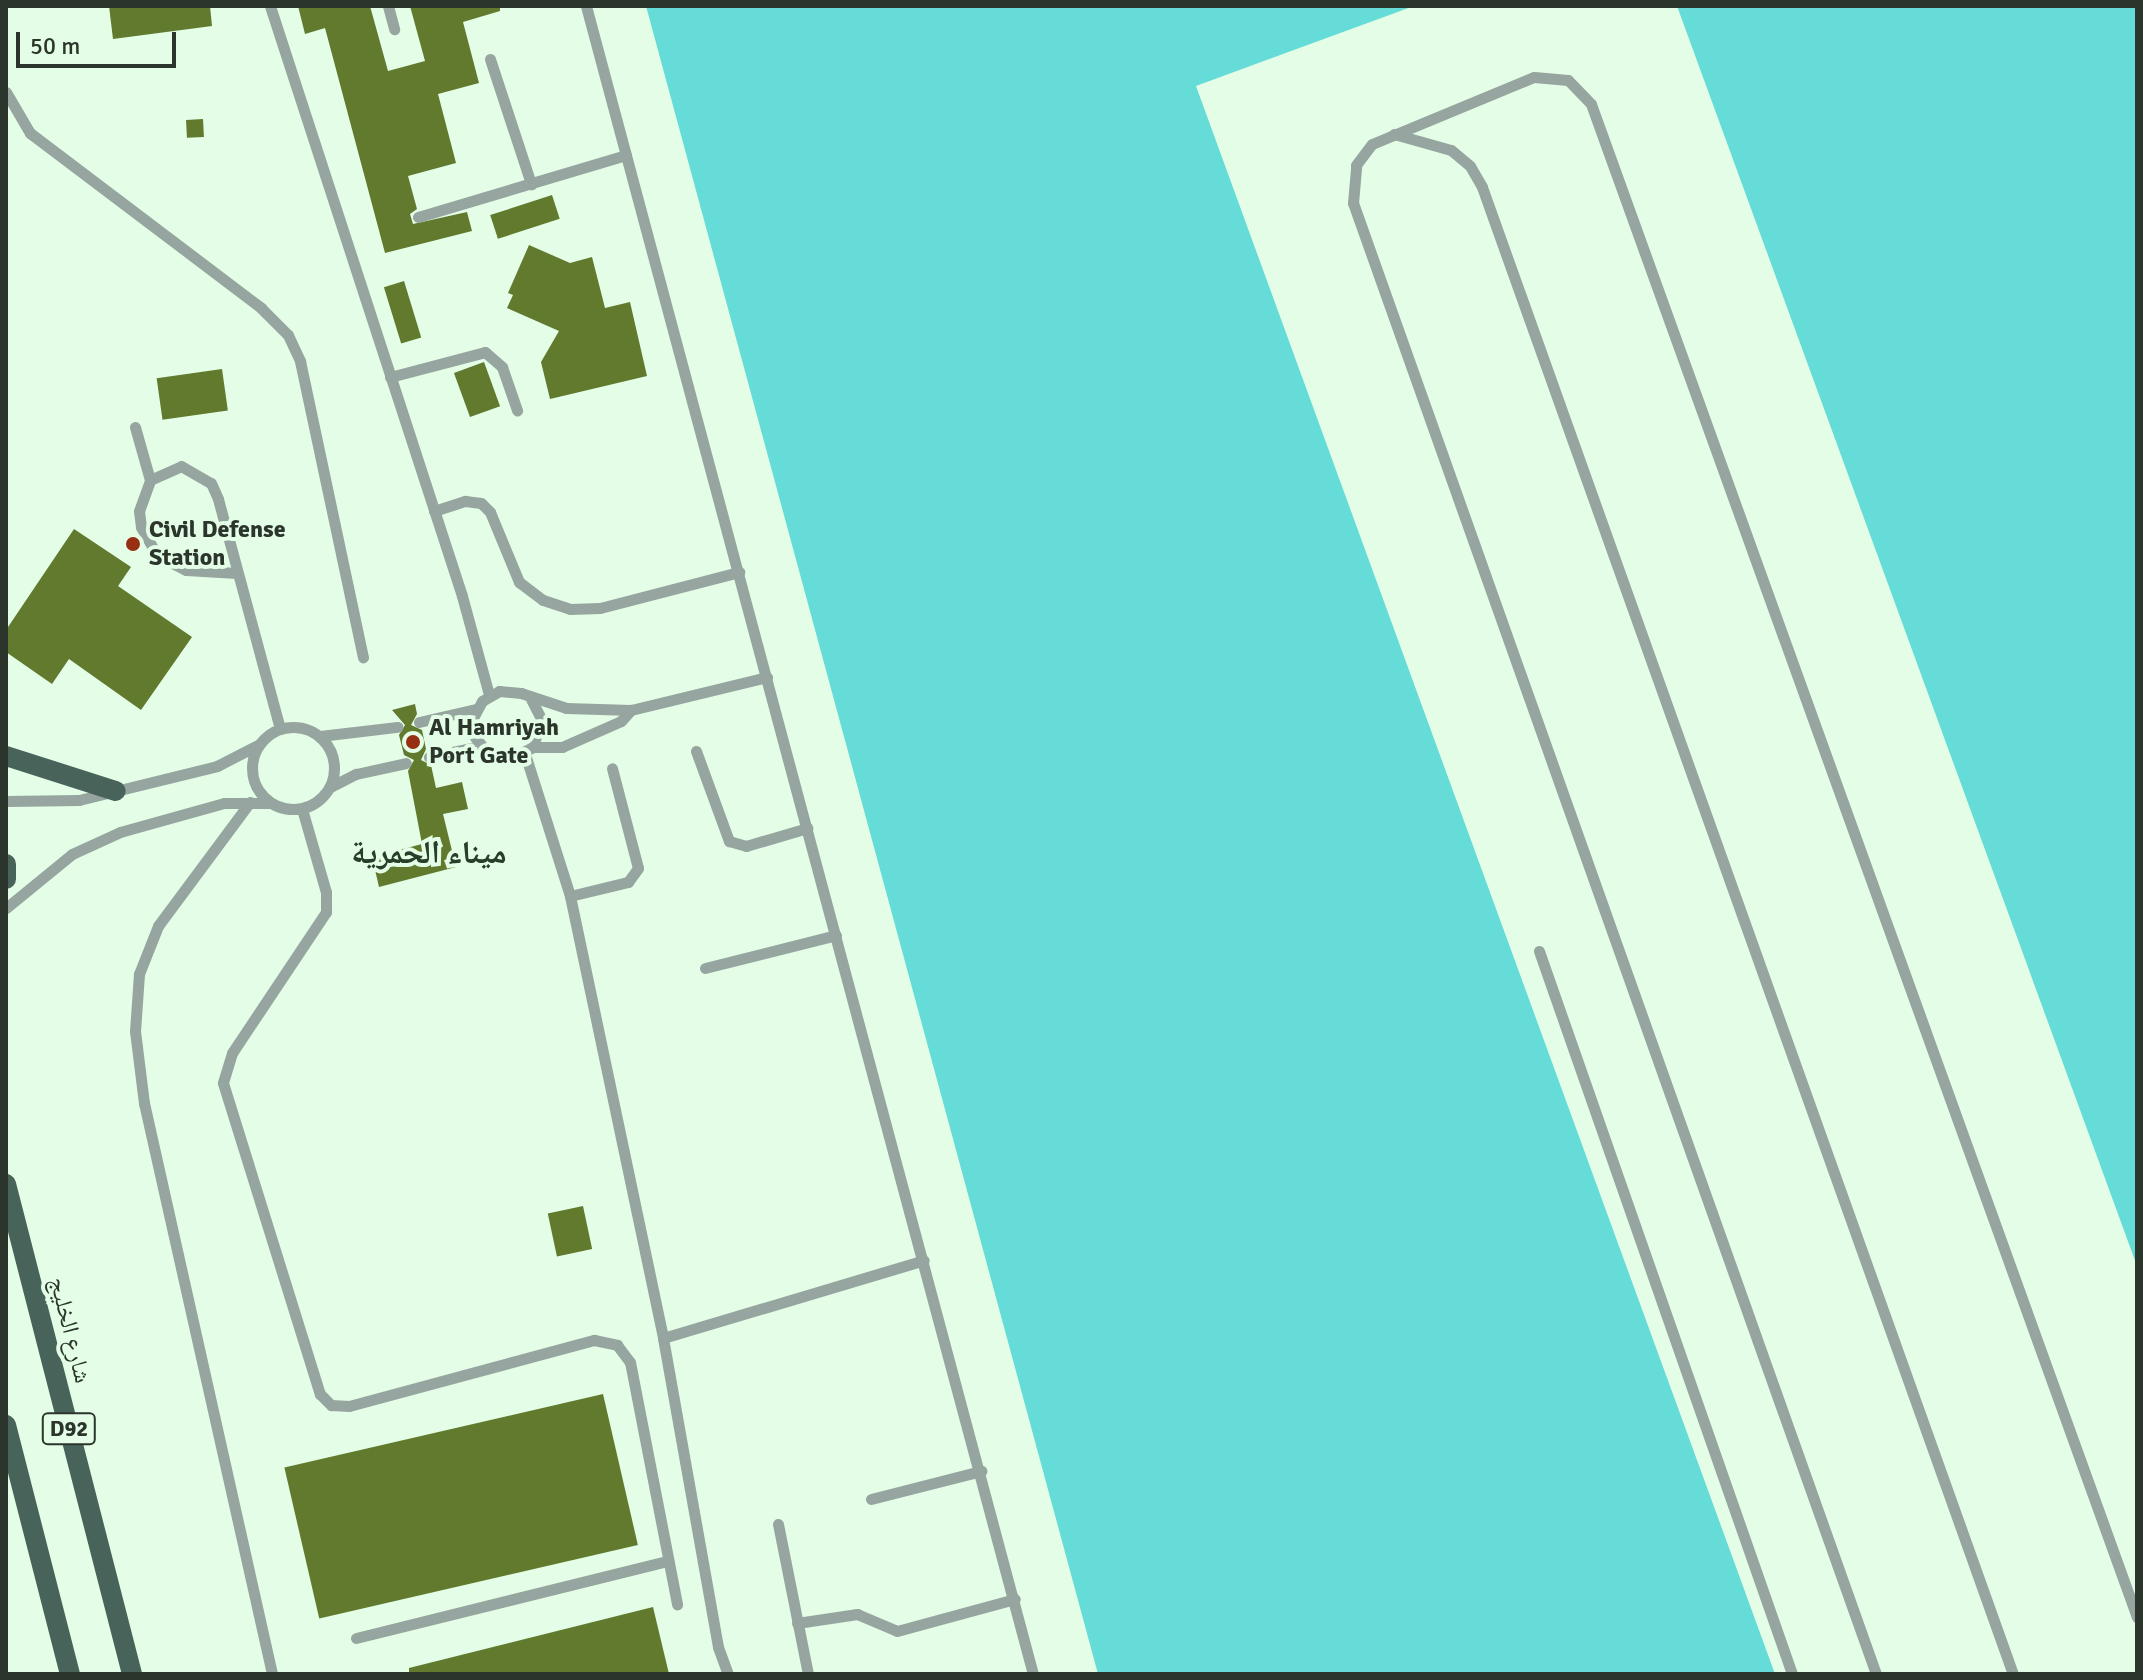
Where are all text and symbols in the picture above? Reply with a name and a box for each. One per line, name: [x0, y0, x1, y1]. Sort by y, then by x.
scale bar: [20, 16, 180, 66]
text: 50 m: [30, 31, 80, 61]
place label: Civil Defense Station: [149, 516, 286, 572]
marker: Civil Defense Station: [124, 535, 142, 553]
place label: Al Hamriyah Port Gate: [429, 714, 559, 770]
marker: Al Hamriyah Port Gate: [404, 733, 422, 751]
district label: ميناء الحمرية: [351, 834, 507, 872]
street label: شارع الخليج: [43, 1274, 97, 1386]
road number: D92: [41, 1411, 97, 1447]

